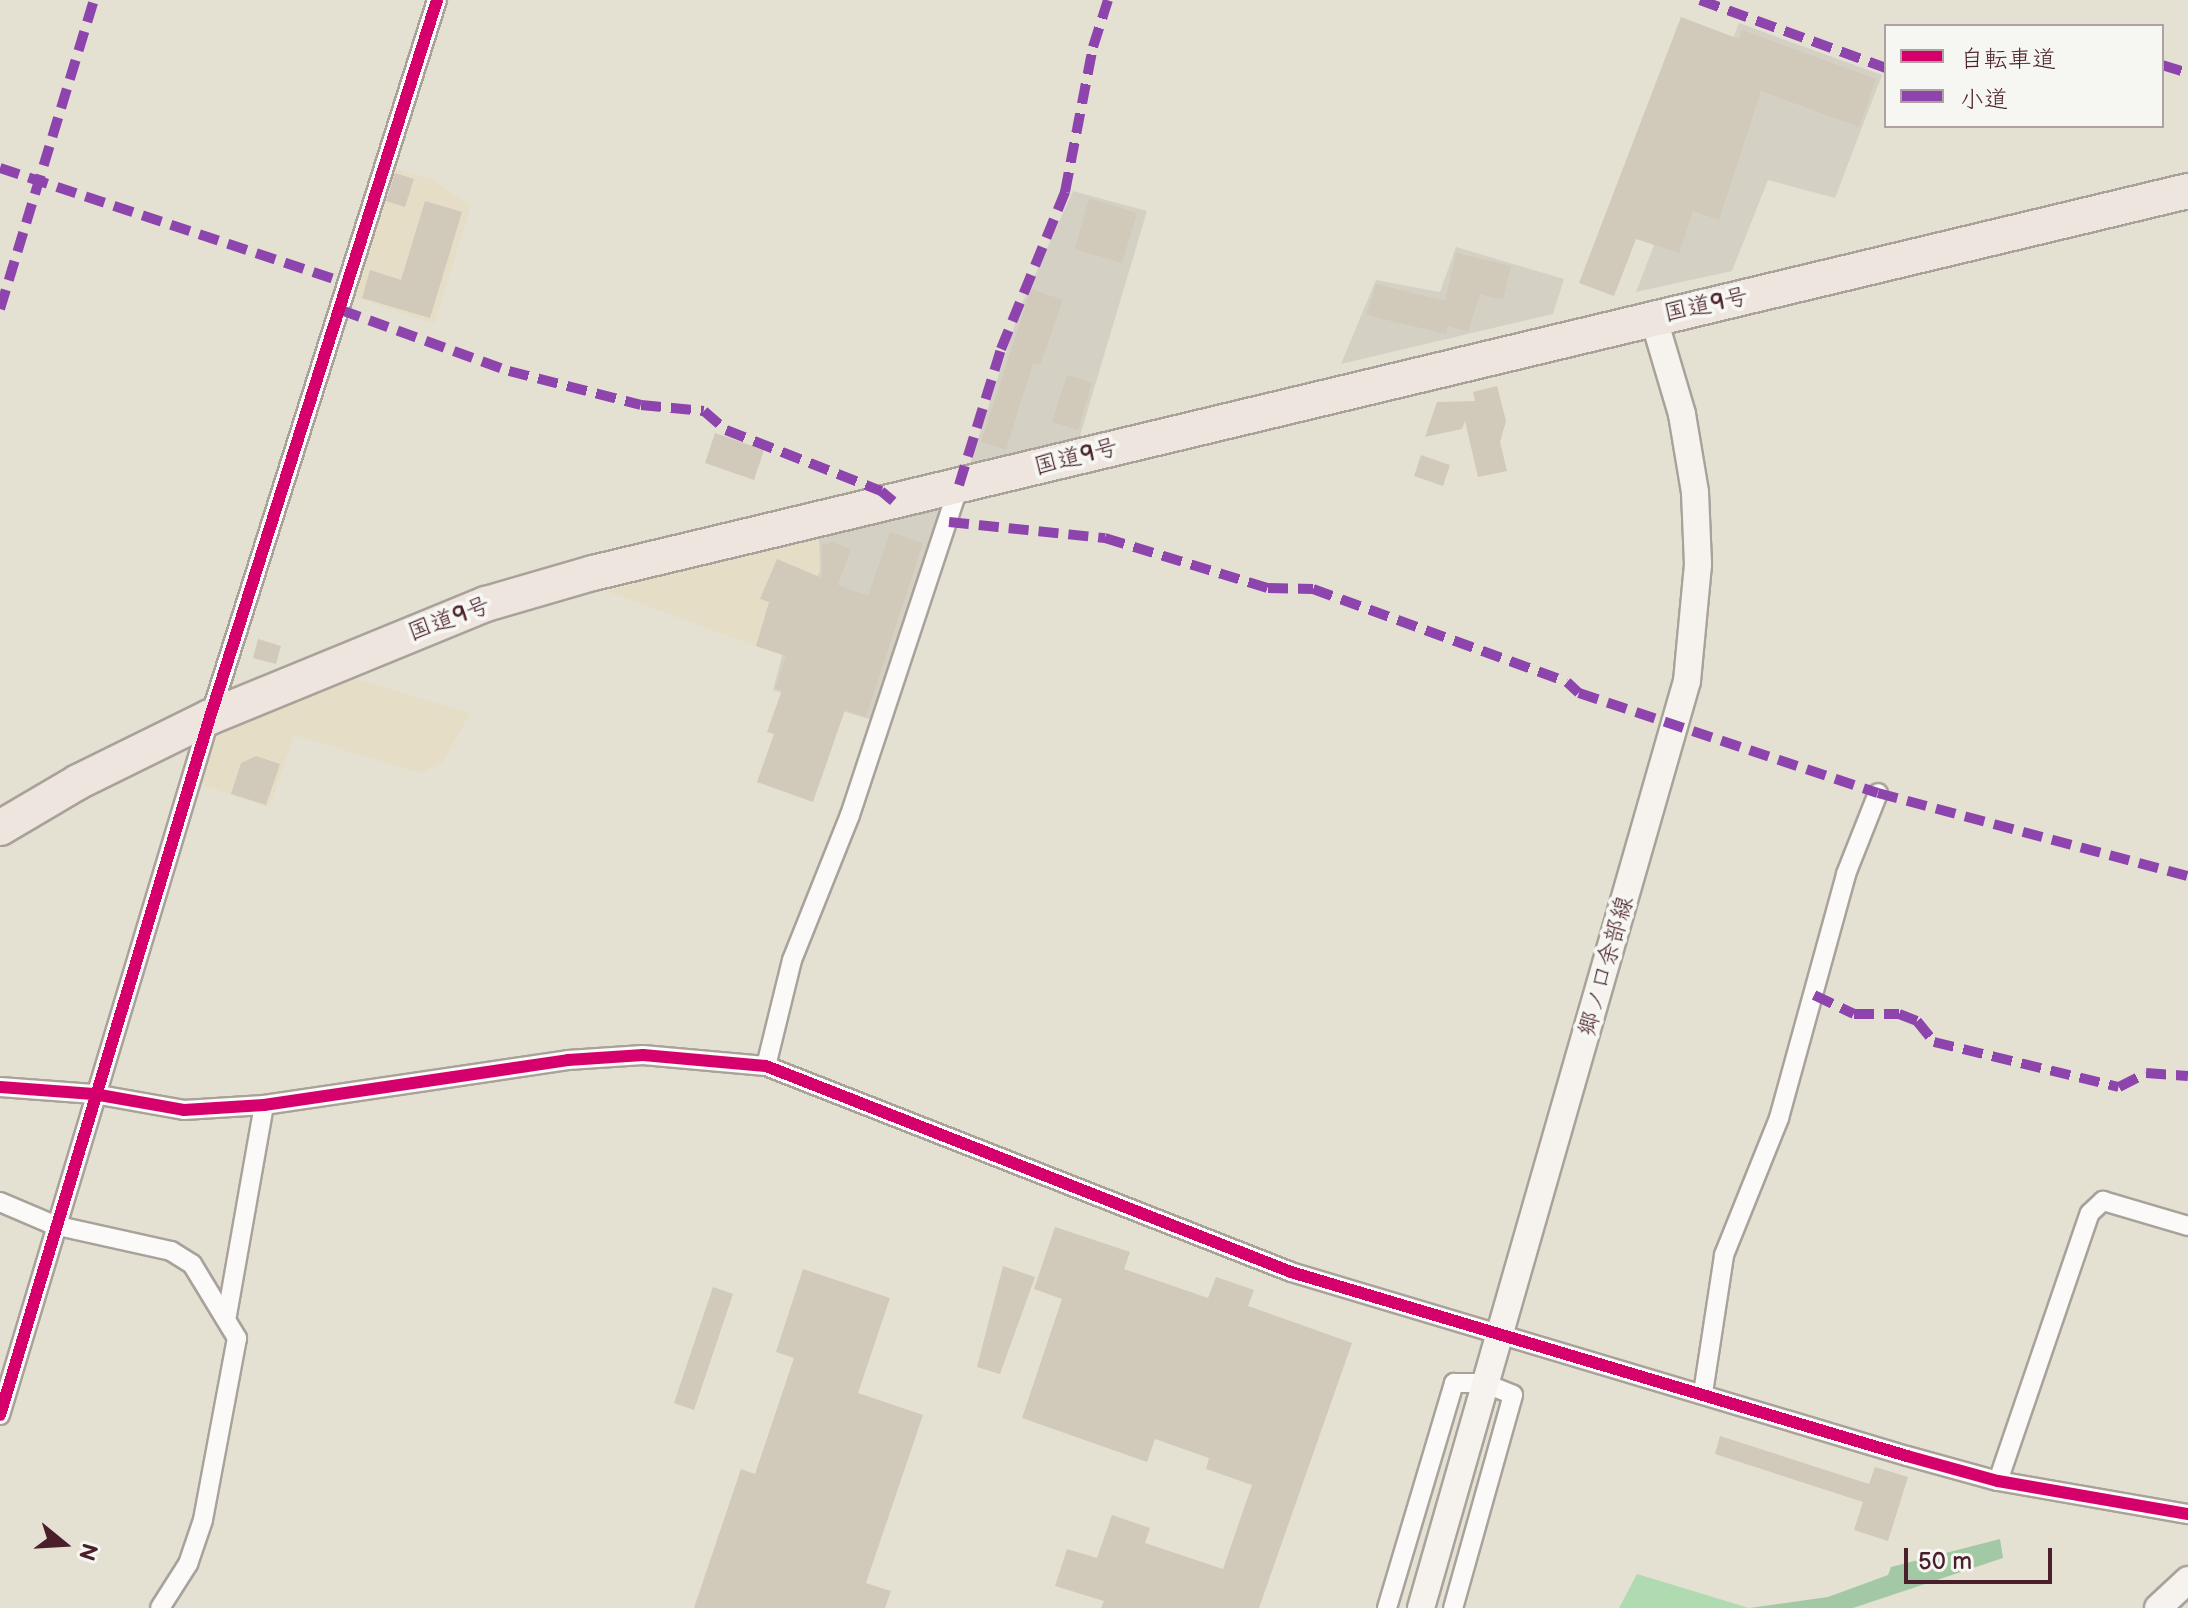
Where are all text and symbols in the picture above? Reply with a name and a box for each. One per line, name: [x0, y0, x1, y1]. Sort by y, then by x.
legend: [1884, 24, 2164, 128]
text: 自転車道: [1960, 45, 2056, 74]
text: 小道: [1960, 85, 2008, 114]
street label: 国道9号: [1661, 282, 1751, 328]
street label: 国道9号: [1031, 433, 1121, 481]
street label: 国道9号: [404, 591, 494, 647]
street label: 郷ノ口余部線: [1572, 893, 1640, 1039]
north arrow: [24, 1504, 104, 1584]
scale bar: [1908, 1532, 2056, 1582]
text: N: [72, 1540, 103, 1564]
text: 50 m: [1918, 1547, 1972, 1576]

